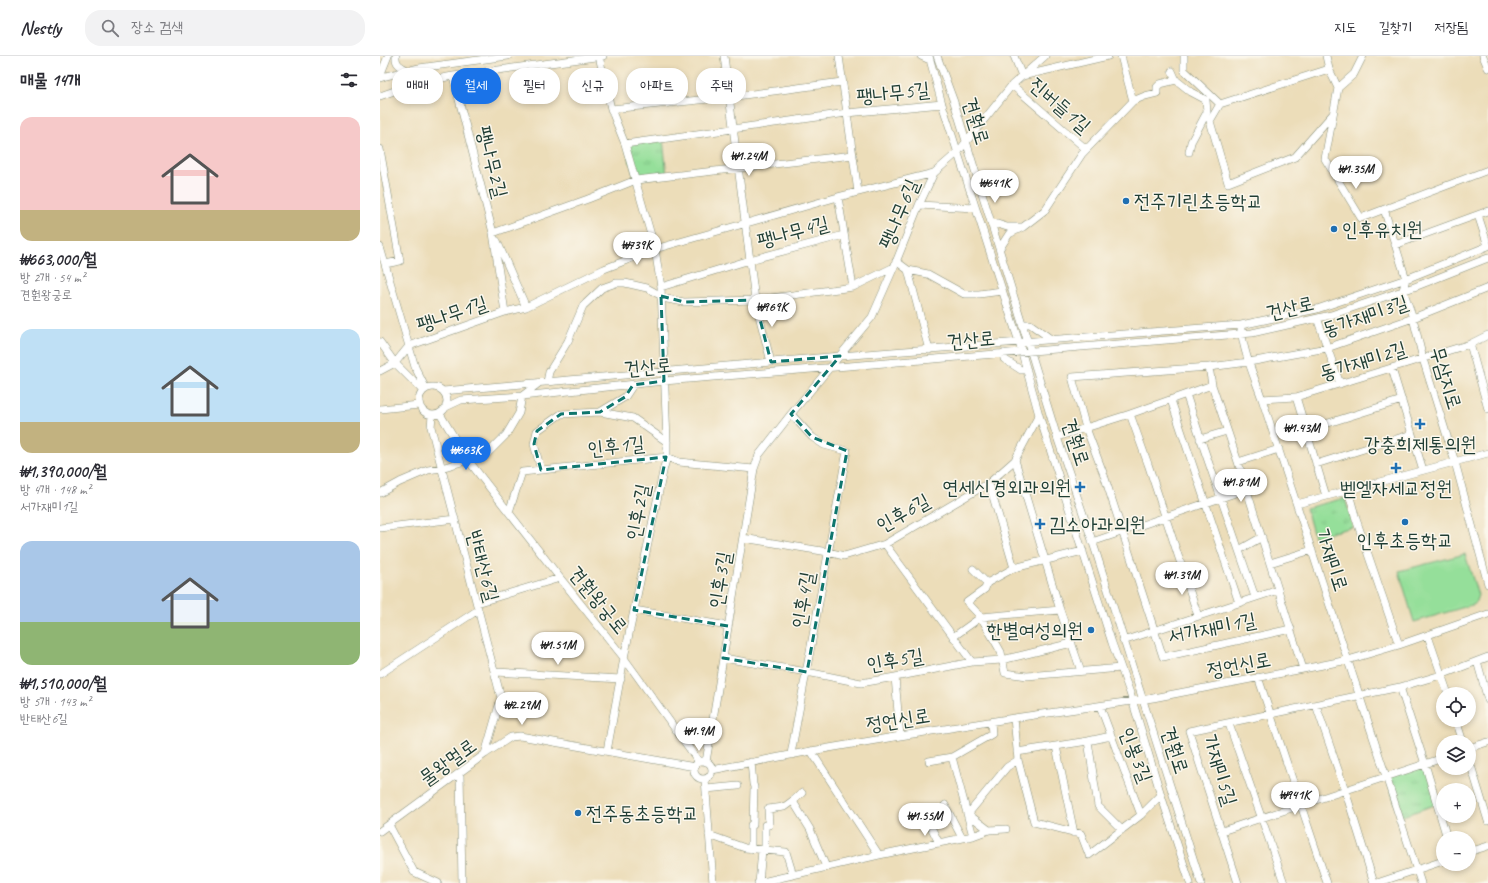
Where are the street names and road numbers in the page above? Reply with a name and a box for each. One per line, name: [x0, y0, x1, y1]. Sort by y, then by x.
street label: 진버들1길: [1024, 71, 1096, 139]
street label: 팽나무5길: [855, 77, 931, 109]
street label: 견훤로: [957, 94, 995, 148]
street label: 팽나무2길: [471, 123, 513, 201]
street label: 팽나무6길: [873, 175, 925, 253]
street label: 팽나무4길: [754, 210, 832, 254]
street label: 팽나무1길: [413, 290, 491, 338]
street label: 건산로: [1264, 290, 1316, 326]
street label: 동가재미3길: [1319, 290, 1411, 342]
street label: 건산로: [946, 325, 996, 355]
street label: 동가재미2길: [1317, 336, 1409, 386]
street label: 무삼지로: [1425, 344, 1467, 412]
street label: 건산로: [623, 352, 673, 382]
street label: 견훤로: [1057, 415, 1095, 469]
street label: 인후1길: [586, 431, 646, 461]
street label: 인후2길: [620, 482, 656, 542]
street label: 인후6길: [872, 488, 934, 538]
street label: 가재미로: [1310, 526, 1354, 594]
street label: 반태산6길: [461, 527, 505, 605]
street label: 인후3길: [703, 550, 737, 610]
street label: 견훤왕궁로: [563, 561, 633, 639]
street label: 인후4길: [786, 570, 820, 630]
street label: 서가재미1길: [1166, 607, 1258, 649]
street label: 인후5길: [865, 643, 925, 677]
street label: 정언신로: [1205, 647, 1273, 683]
street label: 정언신로: [864, 703, 932, 737]
street label: 견훤로: [1156, 723, 1194, 777]
street label: 인봉3길: [1114, 724, 1158, 786]
street label: 가재미5길: [1197, 731, 1243, 809]
street label: 물왕멀로: [415, 733, 481, 791]

